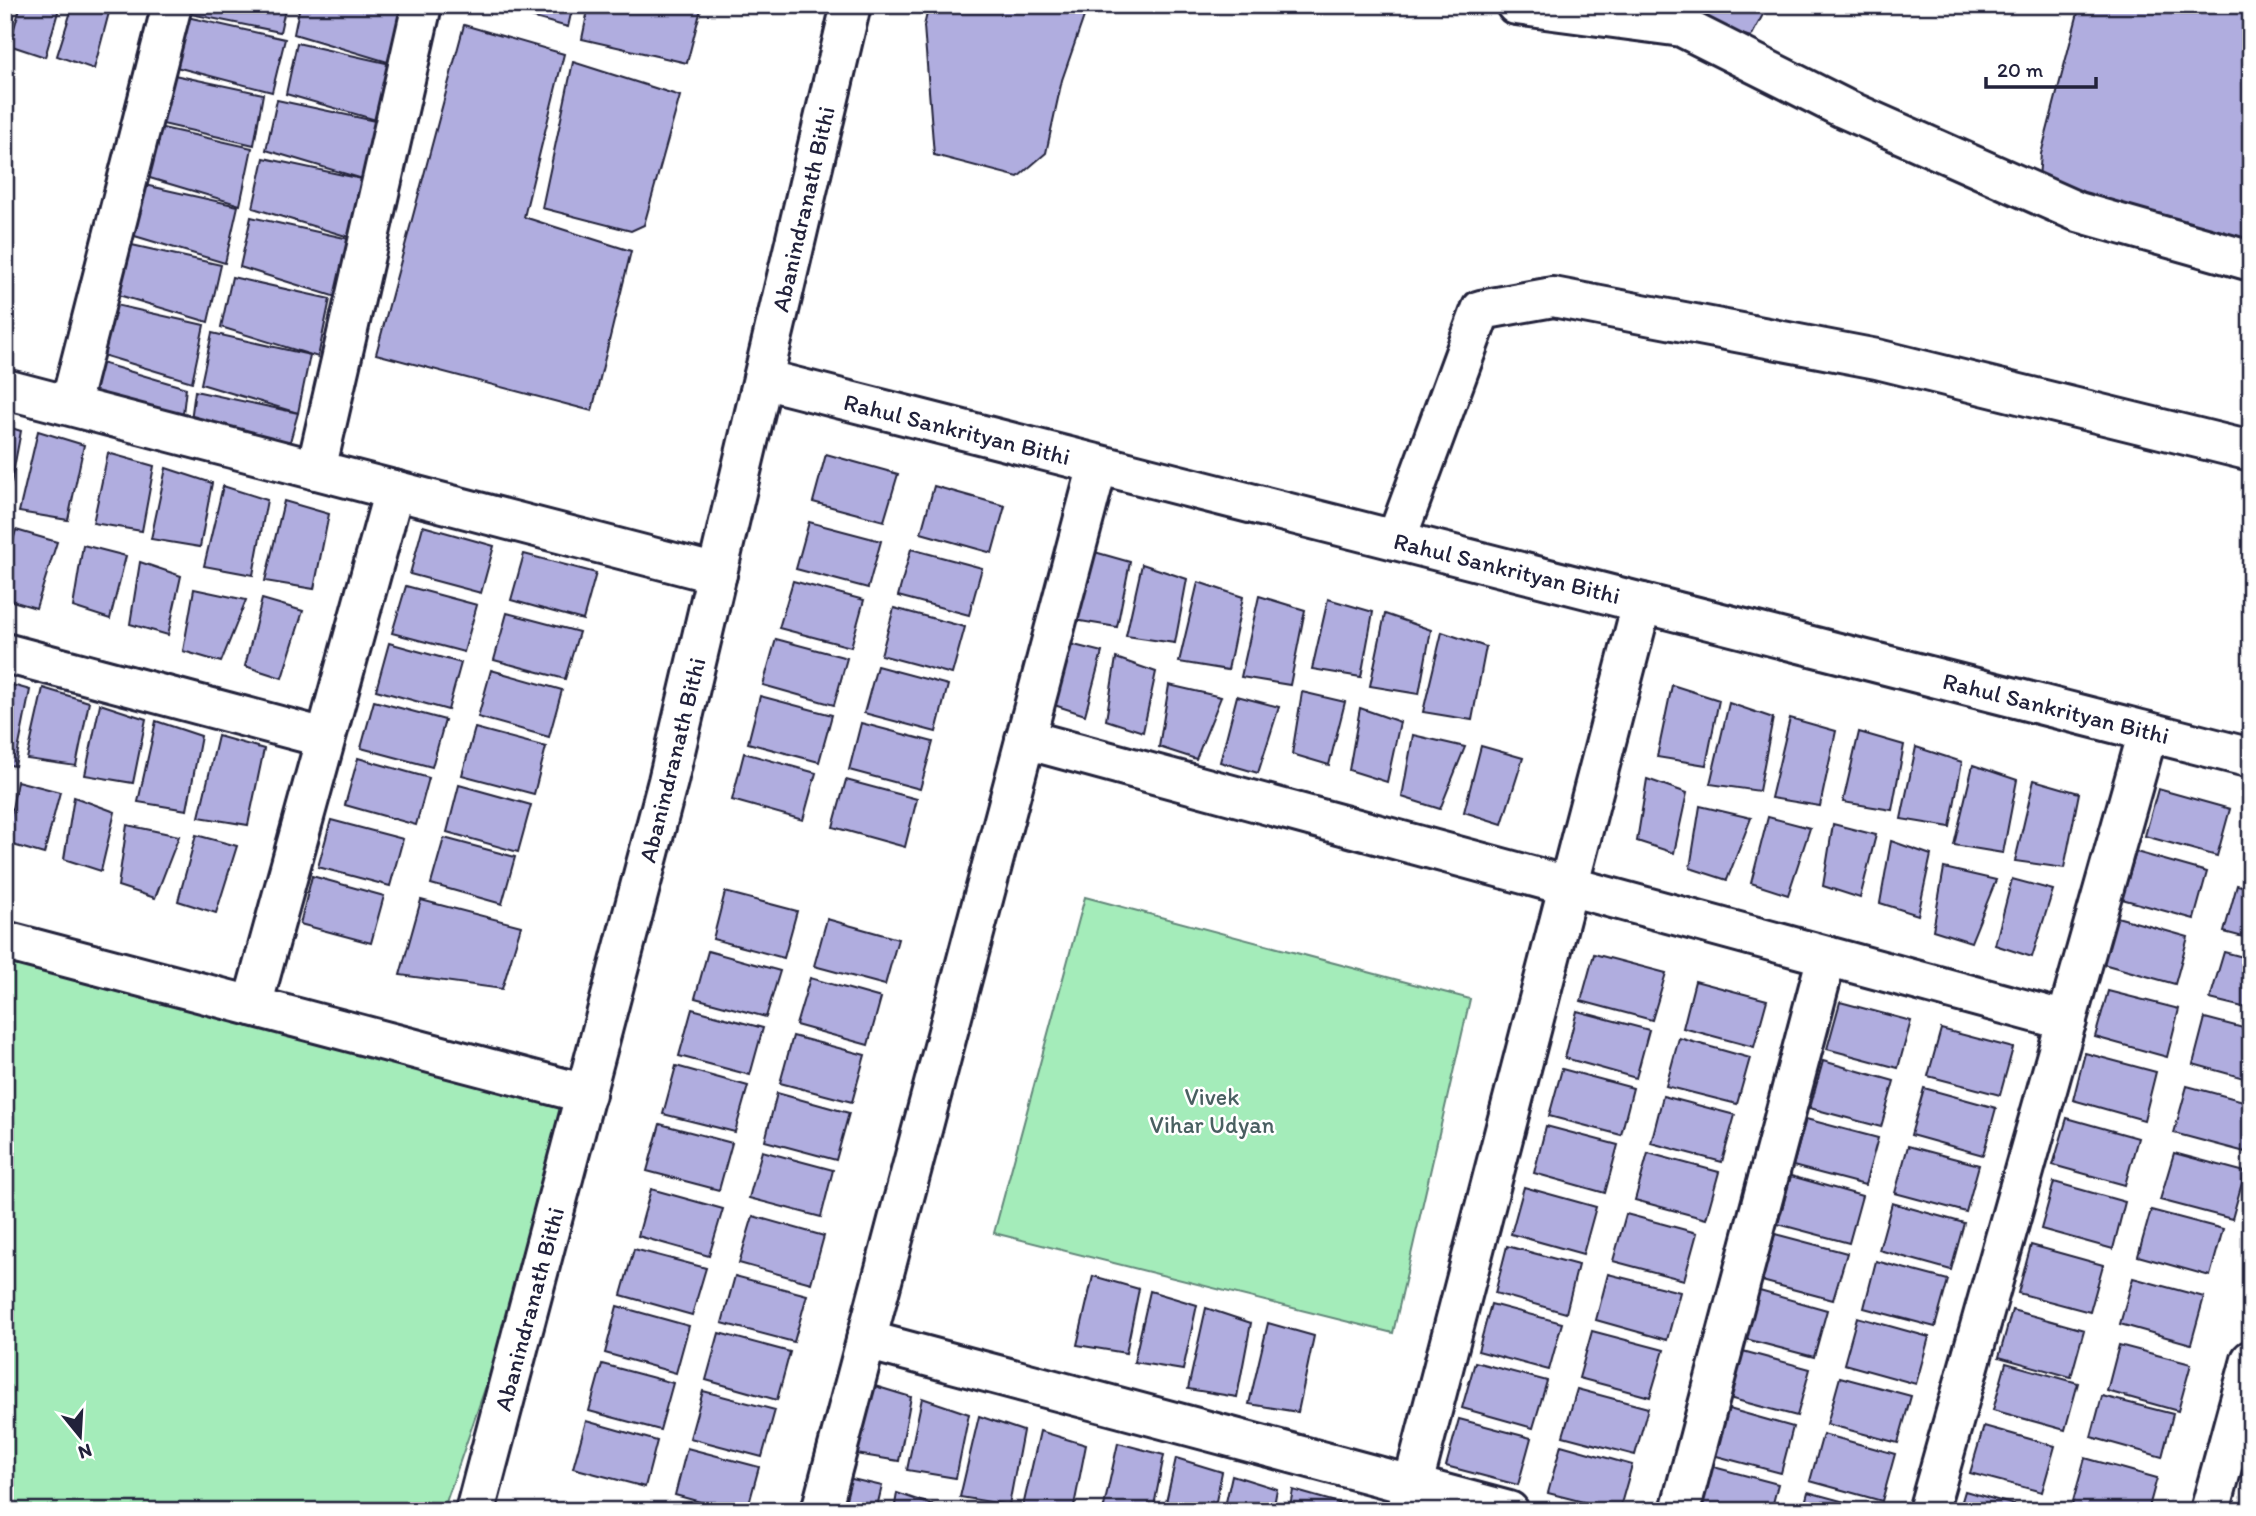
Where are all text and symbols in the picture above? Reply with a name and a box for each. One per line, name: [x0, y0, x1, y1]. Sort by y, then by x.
scale bar: [1986, 46, 2097, 90]
text: 20 m: [1997, 57, 2044, 82]
street label: Abanindranath Bithi: [765, 103, 841, 315]
street label: Rahul Sankrityan Bithi: [841, 387, 1073, 471]
street label: Rahul Sankrityan Bithi: [1391, 526, 1623, 610]
street label: Abanindranath Bithi: [633, 655, 711, 865]
street label: Rahul Sankrityan Bithi: [1940, 666, 2172, 750]
park label: Vivek Vihar Udyan: [1150, 1082, 1275, 1139]
street label: Abanindranath Bithi: [488, 1204, 570, 1414]
north arrow: [46, 1400, 116, 1470]
text: N: [75, 1439, 95, 1465]

